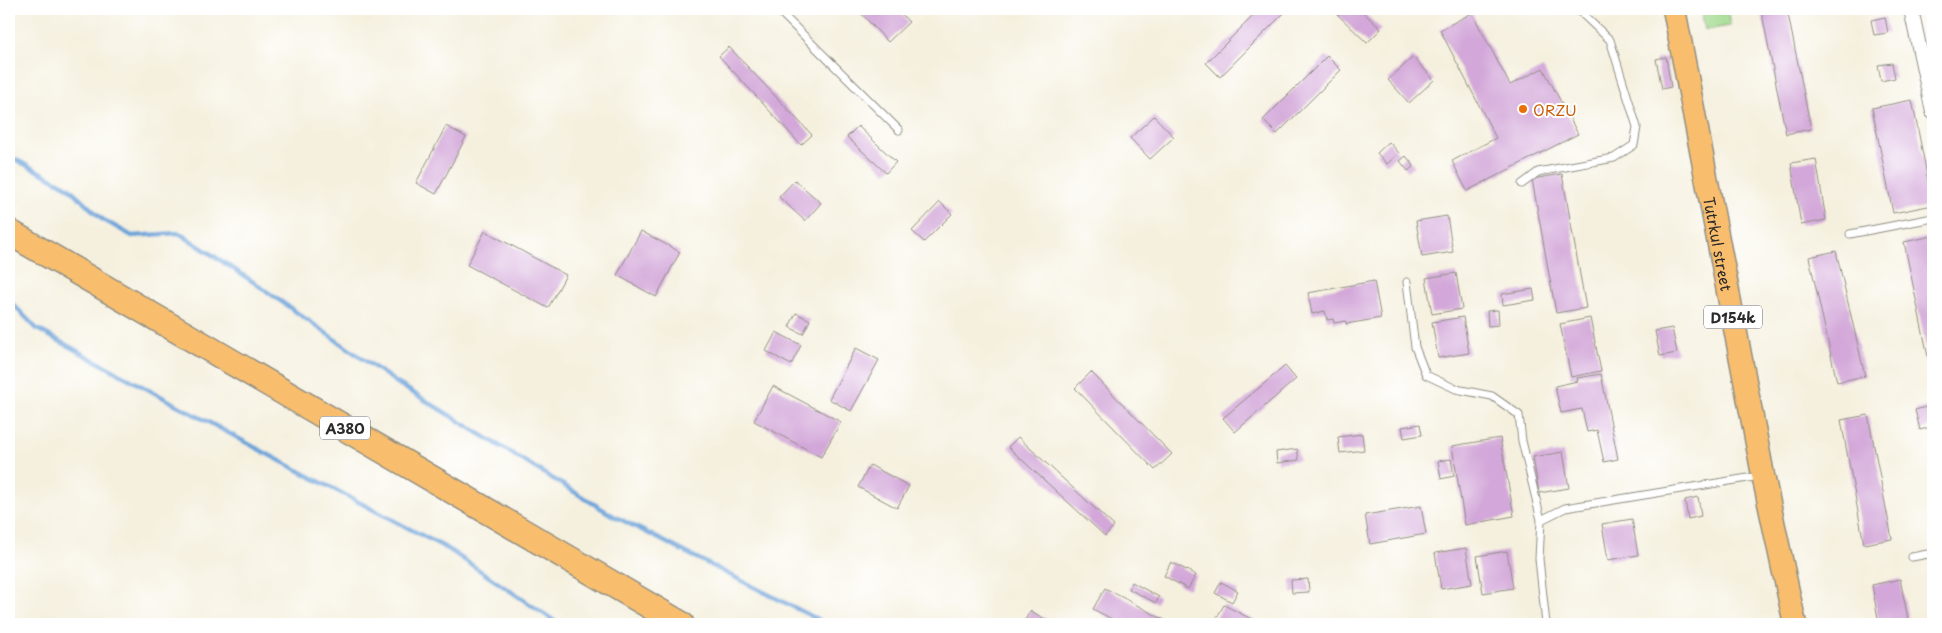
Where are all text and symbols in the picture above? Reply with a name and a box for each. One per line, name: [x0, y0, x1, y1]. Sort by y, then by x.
place label: ORZU: [1533, 98, 1577, 121]
marker: ORZU: [1517, 103, 1529, 115]
street label: Tutrkul street: [1699, 195, 1739, 293]
road number: D154k: [1704, 306, 1762, 328]
road number: A380: [320, 416, 370, 439]

